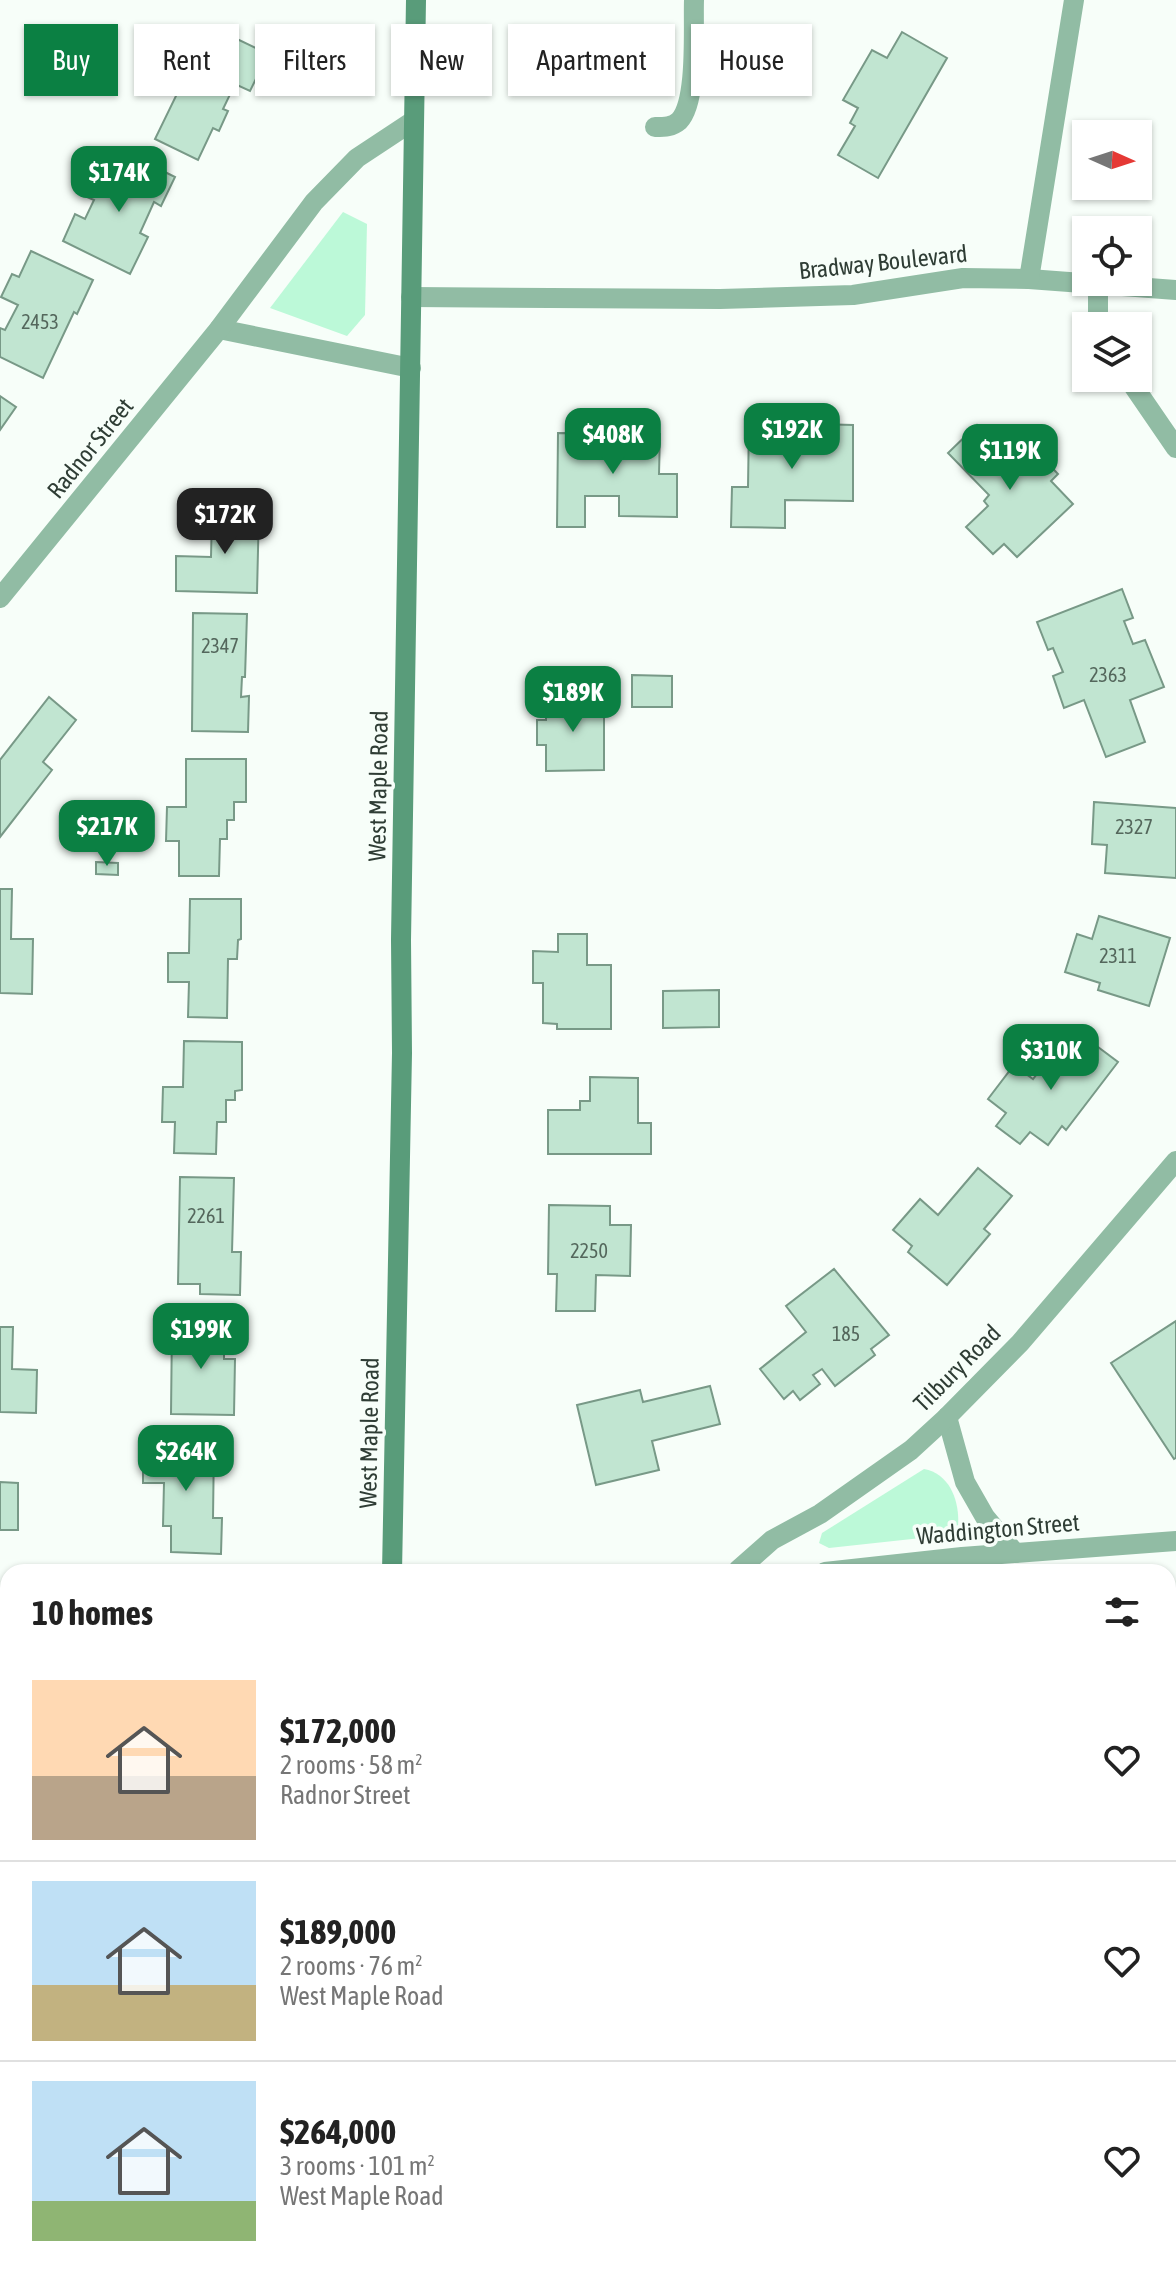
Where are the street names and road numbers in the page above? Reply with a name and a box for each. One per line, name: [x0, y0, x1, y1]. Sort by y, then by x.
street label: Bradway Boulevard: [797, 240, 969, 284]
street label: Radnor Street: [42, 393, 138, 503]
street label: West Maple Road: [363, 710, 393, 862]
street label: Tilbury Road: [908, 1319, 1006, 1417]
street label: West Maple Road: [354, 1357, 384, 1509]
street label: Waddington Street: [915, 1508, 1081, 1550]

